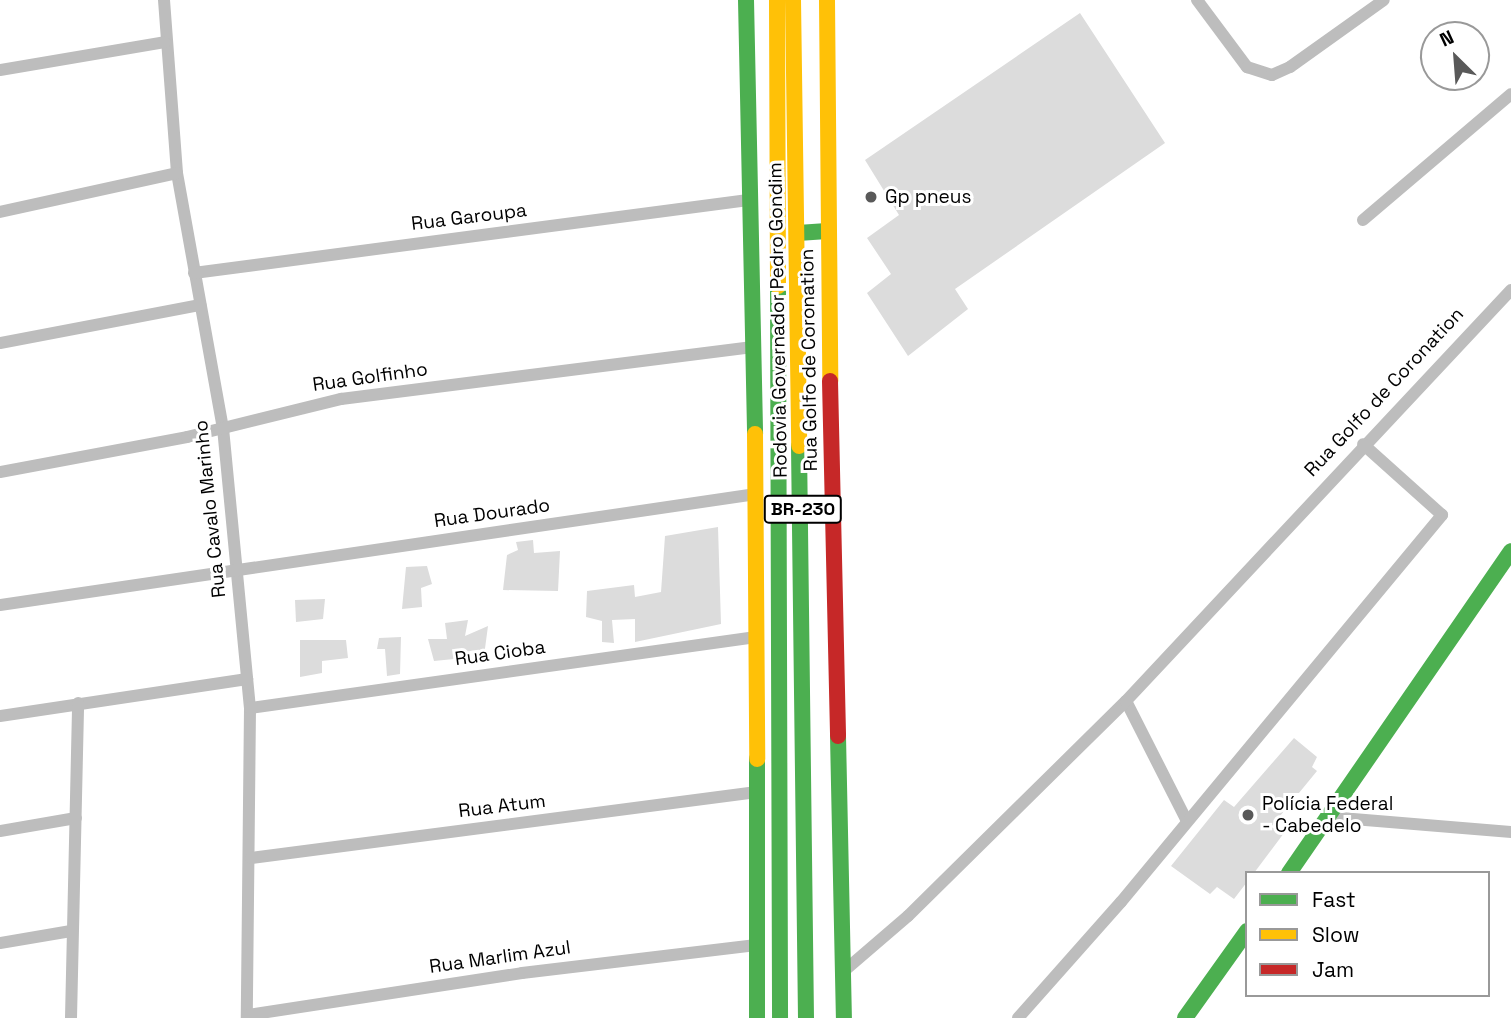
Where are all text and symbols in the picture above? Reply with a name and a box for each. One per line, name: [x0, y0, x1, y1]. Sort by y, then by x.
north arrow: [1420, 21, 1490, 91]
text: N: [1436, 24, 1458, 52]
street label: Rodovia Governador Pedro Gondim: [764, 162, 792, 478]
place label: Gp pneus: [885, 186, 971, 208]
marker: Gp pneus: [863, 189, 879, 205]
street label: Rua Garoupa: [410, 199, 528, 235]
street label: Rua Golfo de Coronation: [796, 249, 822, 471]
street label: Rua Golfo de Coronation: [1300, 303, 1468, 481]
street label: Rua Golfinho: [311, 358, 429, 396]
street label: Rua Cavalo Marinho: [189, 419, 231, 599]
street label: Rua Dourado: [433, 494, 551, 532]
road number: BR-230: [763, 494, 843, 524]
street label: Rua Cioba: [453, 635, 547, 671]
street label: Rua Atum: [457, 789, 547, 823]
place label: Polícia Federal - Cabedelo: [1262, 793, 1393, 837]
marker: Polícia Federal - Cabedelo: [1240, 807, 1256, 823]
legend: [1245, 871, 1490, 997]
text: Fast: [1312, 886, 1356, 913]
text: Slow: [1312, 921, 1360, 948]
street label: Rua Marlim Azul: [428, 936, 572, 978]
text: Jam: [1312, 956, 1354, 983]

